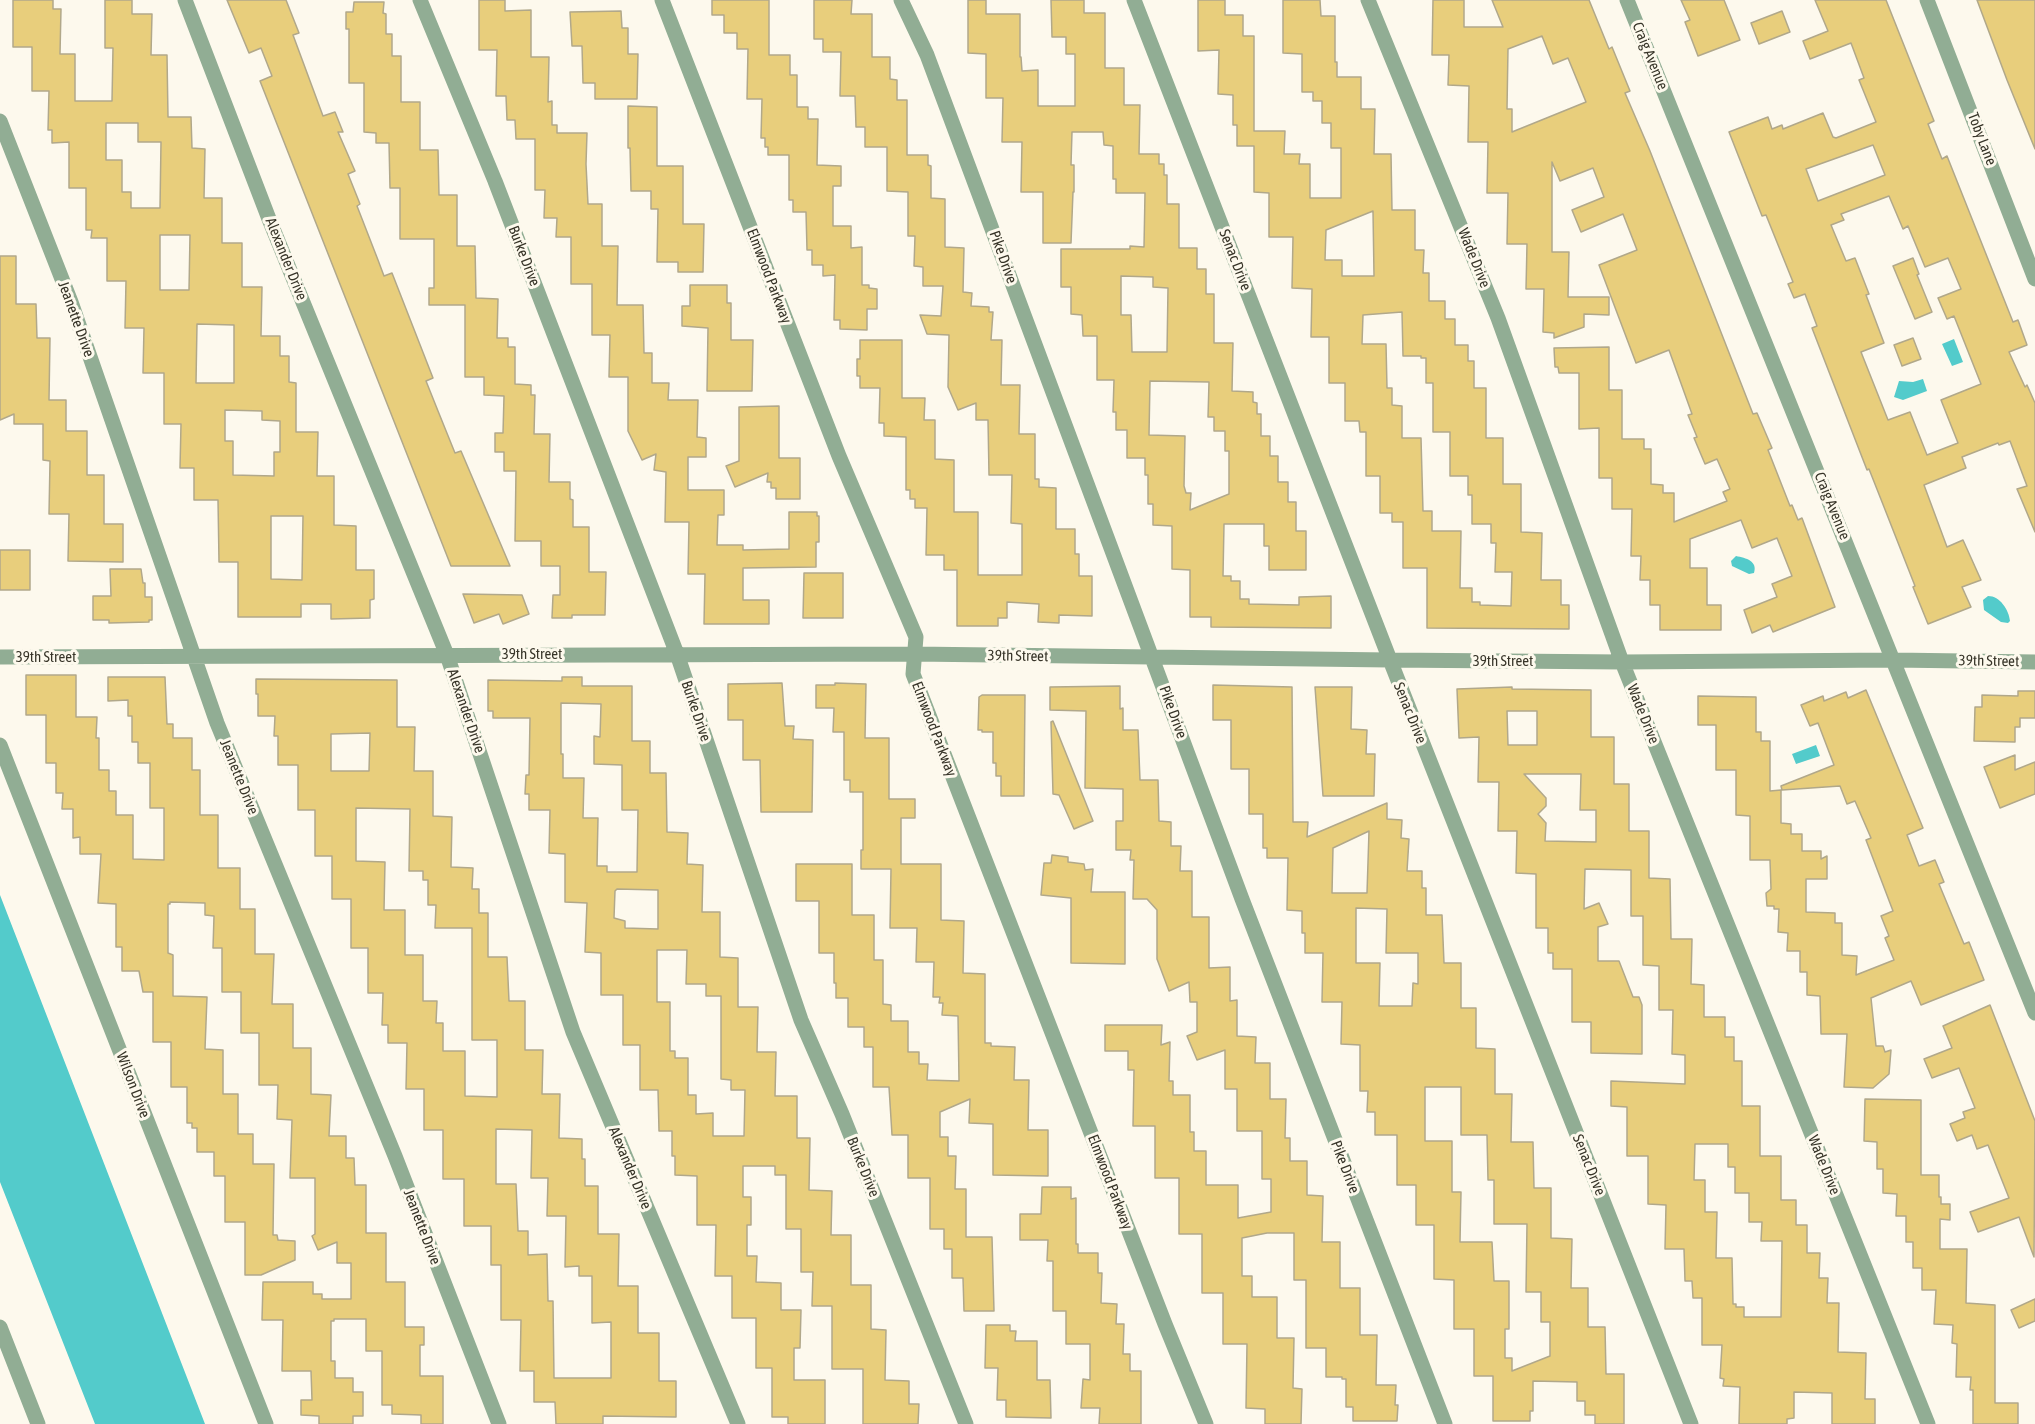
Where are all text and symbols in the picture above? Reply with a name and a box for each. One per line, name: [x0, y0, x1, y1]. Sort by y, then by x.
street label: Craig Avenue: [1628, 20, 1672, 92]
street label: Toby Lane: [1964, 110, 2000, 168]
street label: Alexander Drive: [261, 215, 311, 303]
street label: Burke Drive: [504, 223, 544, 289]
street label: Elmwood Parkway: [743, 226, 795, 326]
street label: Wade Drive: [1454, 226, 1494, 290]
street label: Senac Drive: [1215, 227, 1255, 293]
street label: Pike Drive: [985, 228, 1021, 286]
street label: Jeanette Drive: [54, 279, 98, 359]
street label: Craig Avenue: [1810, 470, 1854, 542]
street label: 39th Street: [502, 645, 562, 663]
street label: 39th Street: [988, 646, 1048, 666]
street label: 39th Street: [16, 648, 76, 666]
street label: 39th Street: [1959, 651, 2019, 671]
street label: 39th Street: [1473, 652, 1533, 670]
street label: Alexander Drive: [443, 667, 489, 755]
street label: Burke Drive: [677, 678, 715, 744]
street label: Elmwood Parkway: [908, 679, 960, 779]
street label: Senac Drive: [1390, 680, 1430, 746]
street label: Wade Drive: [1623, 682, 1663, 746]
street label: Pike Drive: [1155, 683, 1191, 741]
street label: Jeanette Drive: [216, 737, 262, 817]
street label: Wilson Drive: [112, 1050, 154, 1120]
street label: Alexander Drive: [605, 1124, 655, 1212]
street label: Elmwood Parkway: [1084, 1132, 1136, 1232]
street label: Senac Drive: [1569, 1132, 1609, 1198]
street label: Wade Drive: [1804, 1133, 1844, 1197]
street label: Burke Drive: [843, 1134, 883, 1200]
street label: Pike Drive: [1327, 1138, 1363, 1196]
street label: Jeanette Drive: [399, 1187, 445, 1267]

